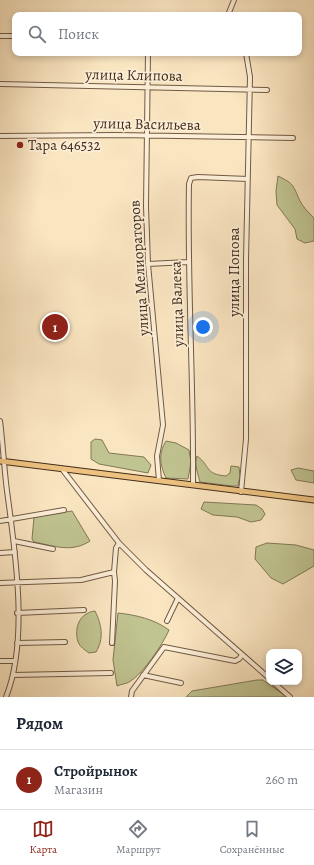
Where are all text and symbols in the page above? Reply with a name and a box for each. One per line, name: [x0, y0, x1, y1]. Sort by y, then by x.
search box: [12, 12, 302, 56]
icon: search: [26, 23, 48, 45]
text: Поиск: [58, 24, 99, 44]
street label: улица Клипова: [84, 64, 183, 86]
street label: улица Васильева: [92, 113, 201, 135]
place label: Тара 646532: [28, 135, 101, 155]
marker: Тара 646532: [15, 140, 25, 150]
street label: улица Мелиораторов: [124, 199, 154, 338]
street label: улица Попова: [224, 227, 244, 318]
street label: улица Валека: [166, 261, 189, 348]
pin: 1: [42, 312, 68, 342]
your location: [193, 317, 213, 337]
map controls: [266, 649, 302, 685]
button: layers: [266, 649, 302, 685]
text: Рядом: [16, 712, 63, 735]
text: Стройрынок: [54, 761, 138, 781]
text: 1: [27, 771, 31, 788]
text: 260 m: [265, 771, 298, 788]
text: Магазин: [54, 781, 103, 798]
tab: Карта: [29, 818, 57, 857]
tab: Маршрут: [116, 818, 161, 857]
tab: Сохранённые: [220, 818, 285, 857]

